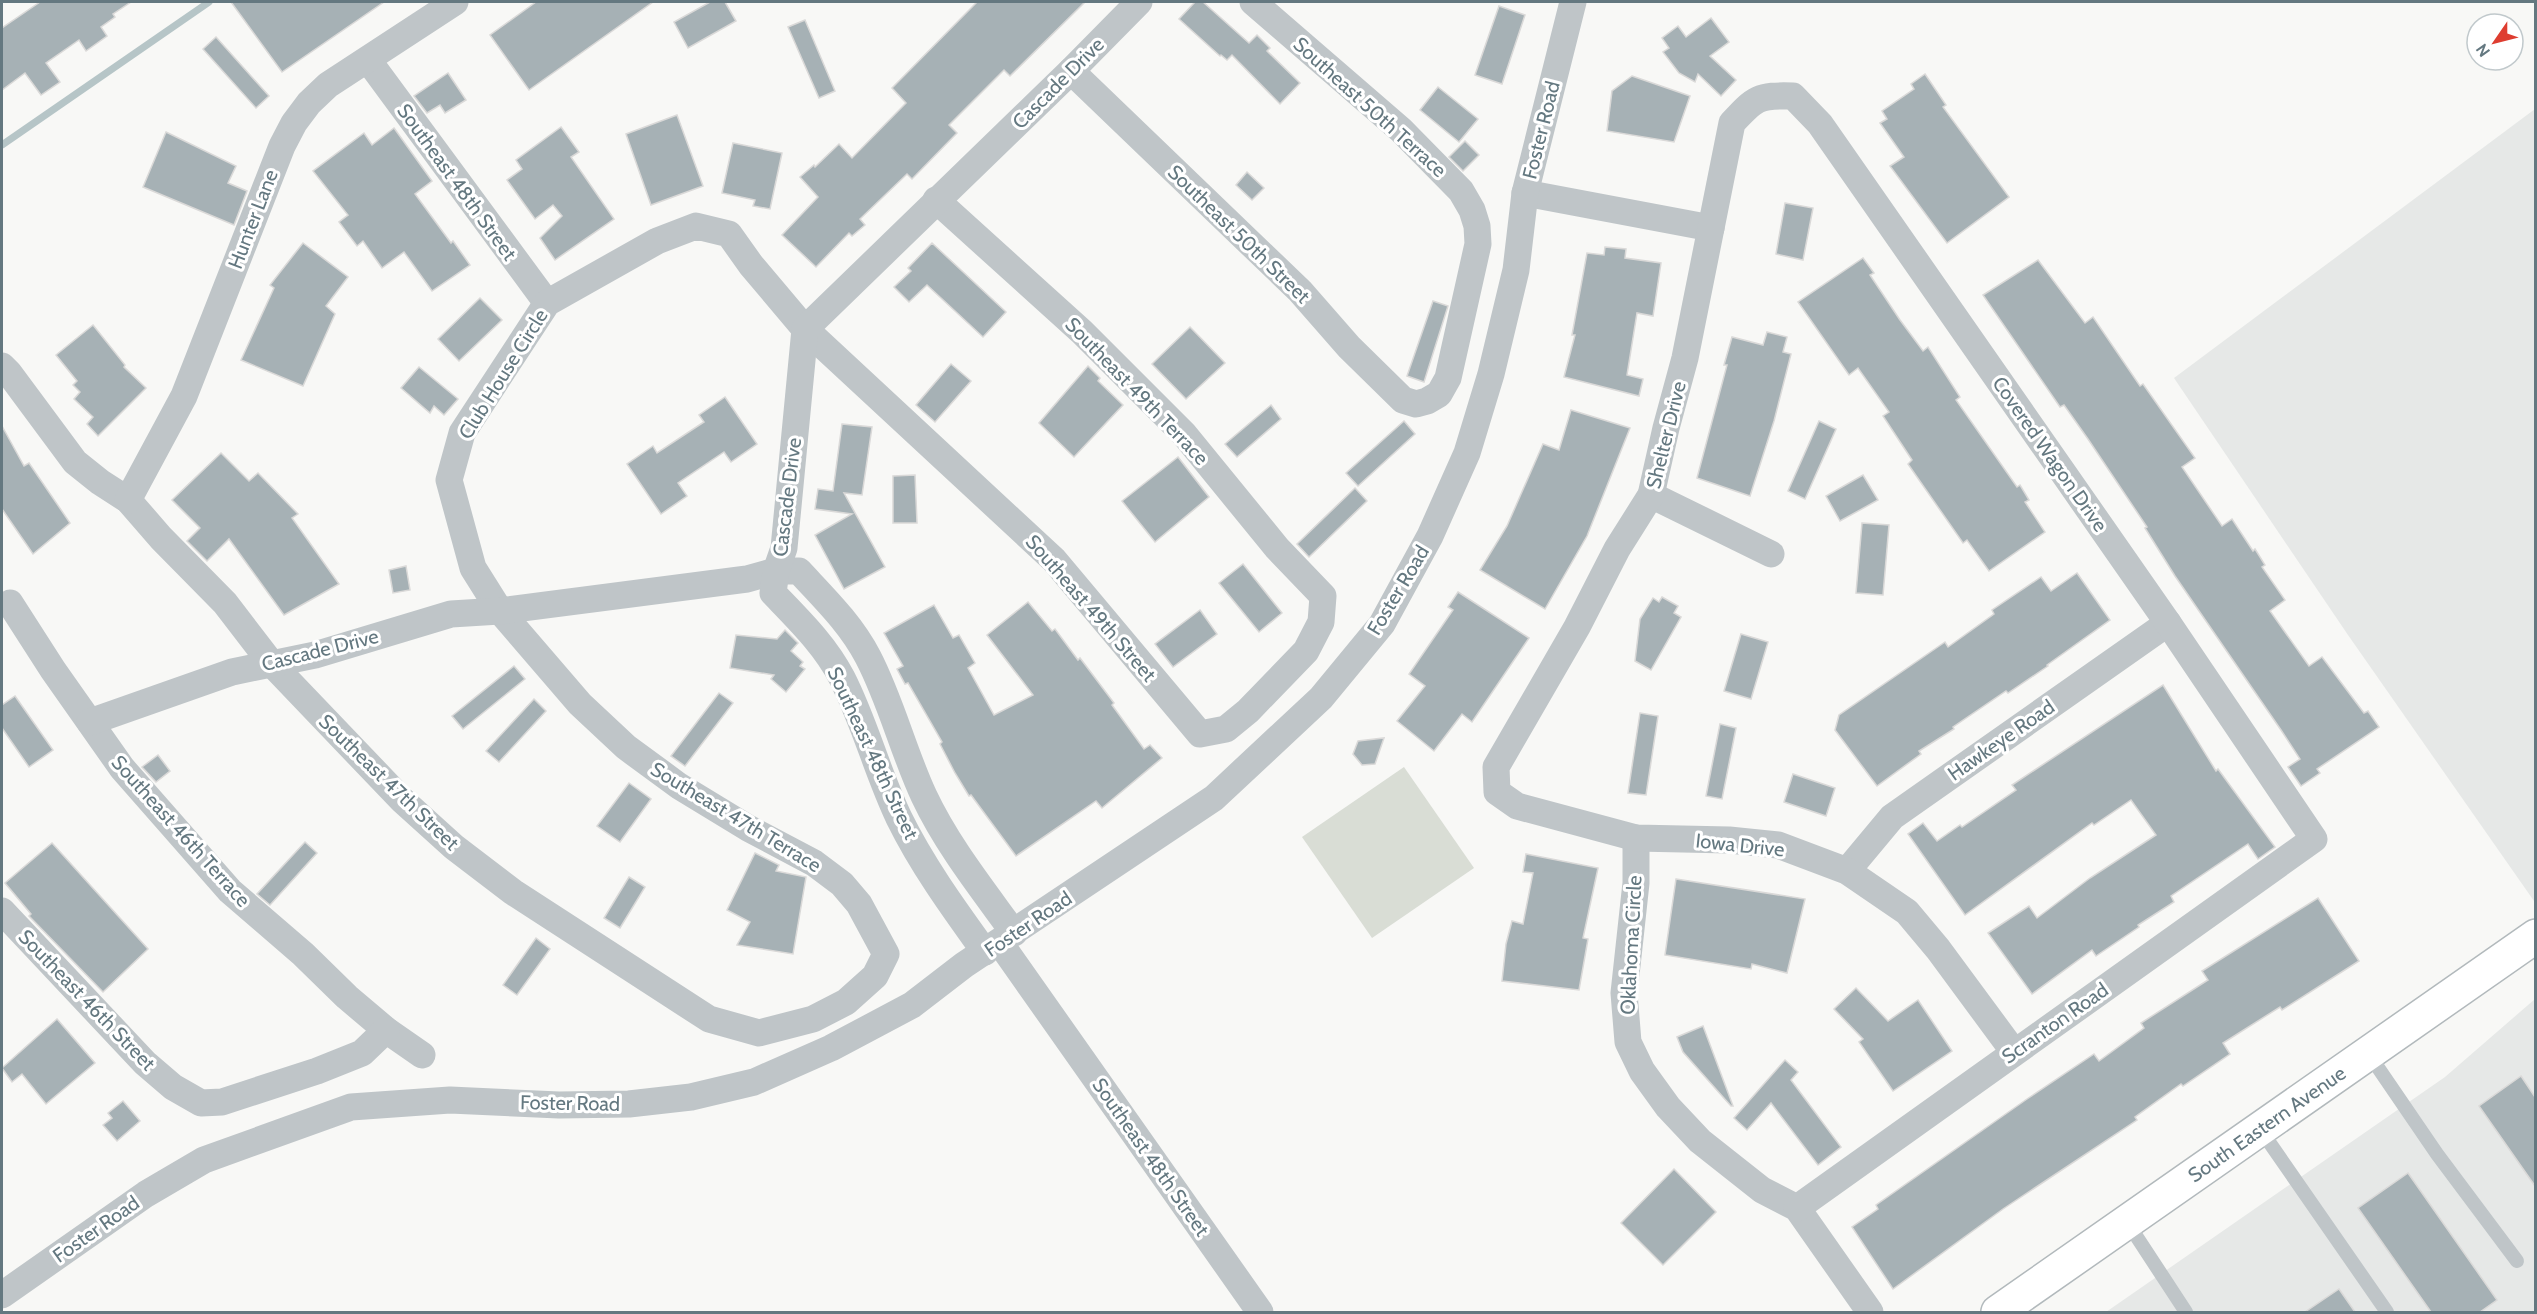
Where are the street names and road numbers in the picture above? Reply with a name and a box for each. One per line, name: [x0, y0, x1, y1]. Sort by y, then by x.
street label: Cascade Drive: [1007, 32, 1109, 134]
street label: Southeast 50th Terrace: [1289, 32, 1451, 182]
street label: Foster Road: [1517, 79, 1565, 181]
street label: Southeast 48th Street: [392, 99, 522, 265]
street label: Southeast 50th Street: [1163, 160, 1315, 308]
street label: Hunter Lane: [223, 166, 283, 272]
street label: Club House Circle: [453, 305, 553, 443]
street label: Southeast 49th Terrace: [1060, 312, 1214, 470]
street label: Covered Wagon Drive: [1987, 372, 2113, 536]
street label: Shelter Drive: [1641, 379, 1691, 491]
street label: Cascade Drive: [768, 436, 806, 558]
street label: Southeast 49th Street: [1021, 530, 1161, 686]
street label: Foster Road: [1362, 541, 1434, 639]
street label: Cascade Drive: [259, 624, 381, 676]
street label: Southeast 48th Street: [823, 663, 924, 843]
street label: Hawkeye Road: [1943, 694, 2059, 786]
street label: Southeast 47th Street: [314, 709, 464, 855]
street label: Southeast 46th Terrace: [107, 750, 255, 912]
street label: Southeast 47th Terrace: [647, 757, 825, 877]
street label: Iowa Drive: [1694, 828, 1786, 862]
street label: Oklahoma Circle: [1615, 875, 1647, 1015]
street label: Foster Road: [980, 886, 1076, 962]
street label: Southeast 46th Street: [14, 925, 161, 1076]
street label: Scranton Road: [1997, 978, 2113, 1068]
street label: South Eastern Avenue: [2183, 1061, 2350, 1187]
street label: Southeast 48th Street: [1087, 1073, 1215, 1241]
street label: Foster Road: [520, 1090, 620, 1116]
street label: Foster Road: [48, 1191, 144, 1267]

